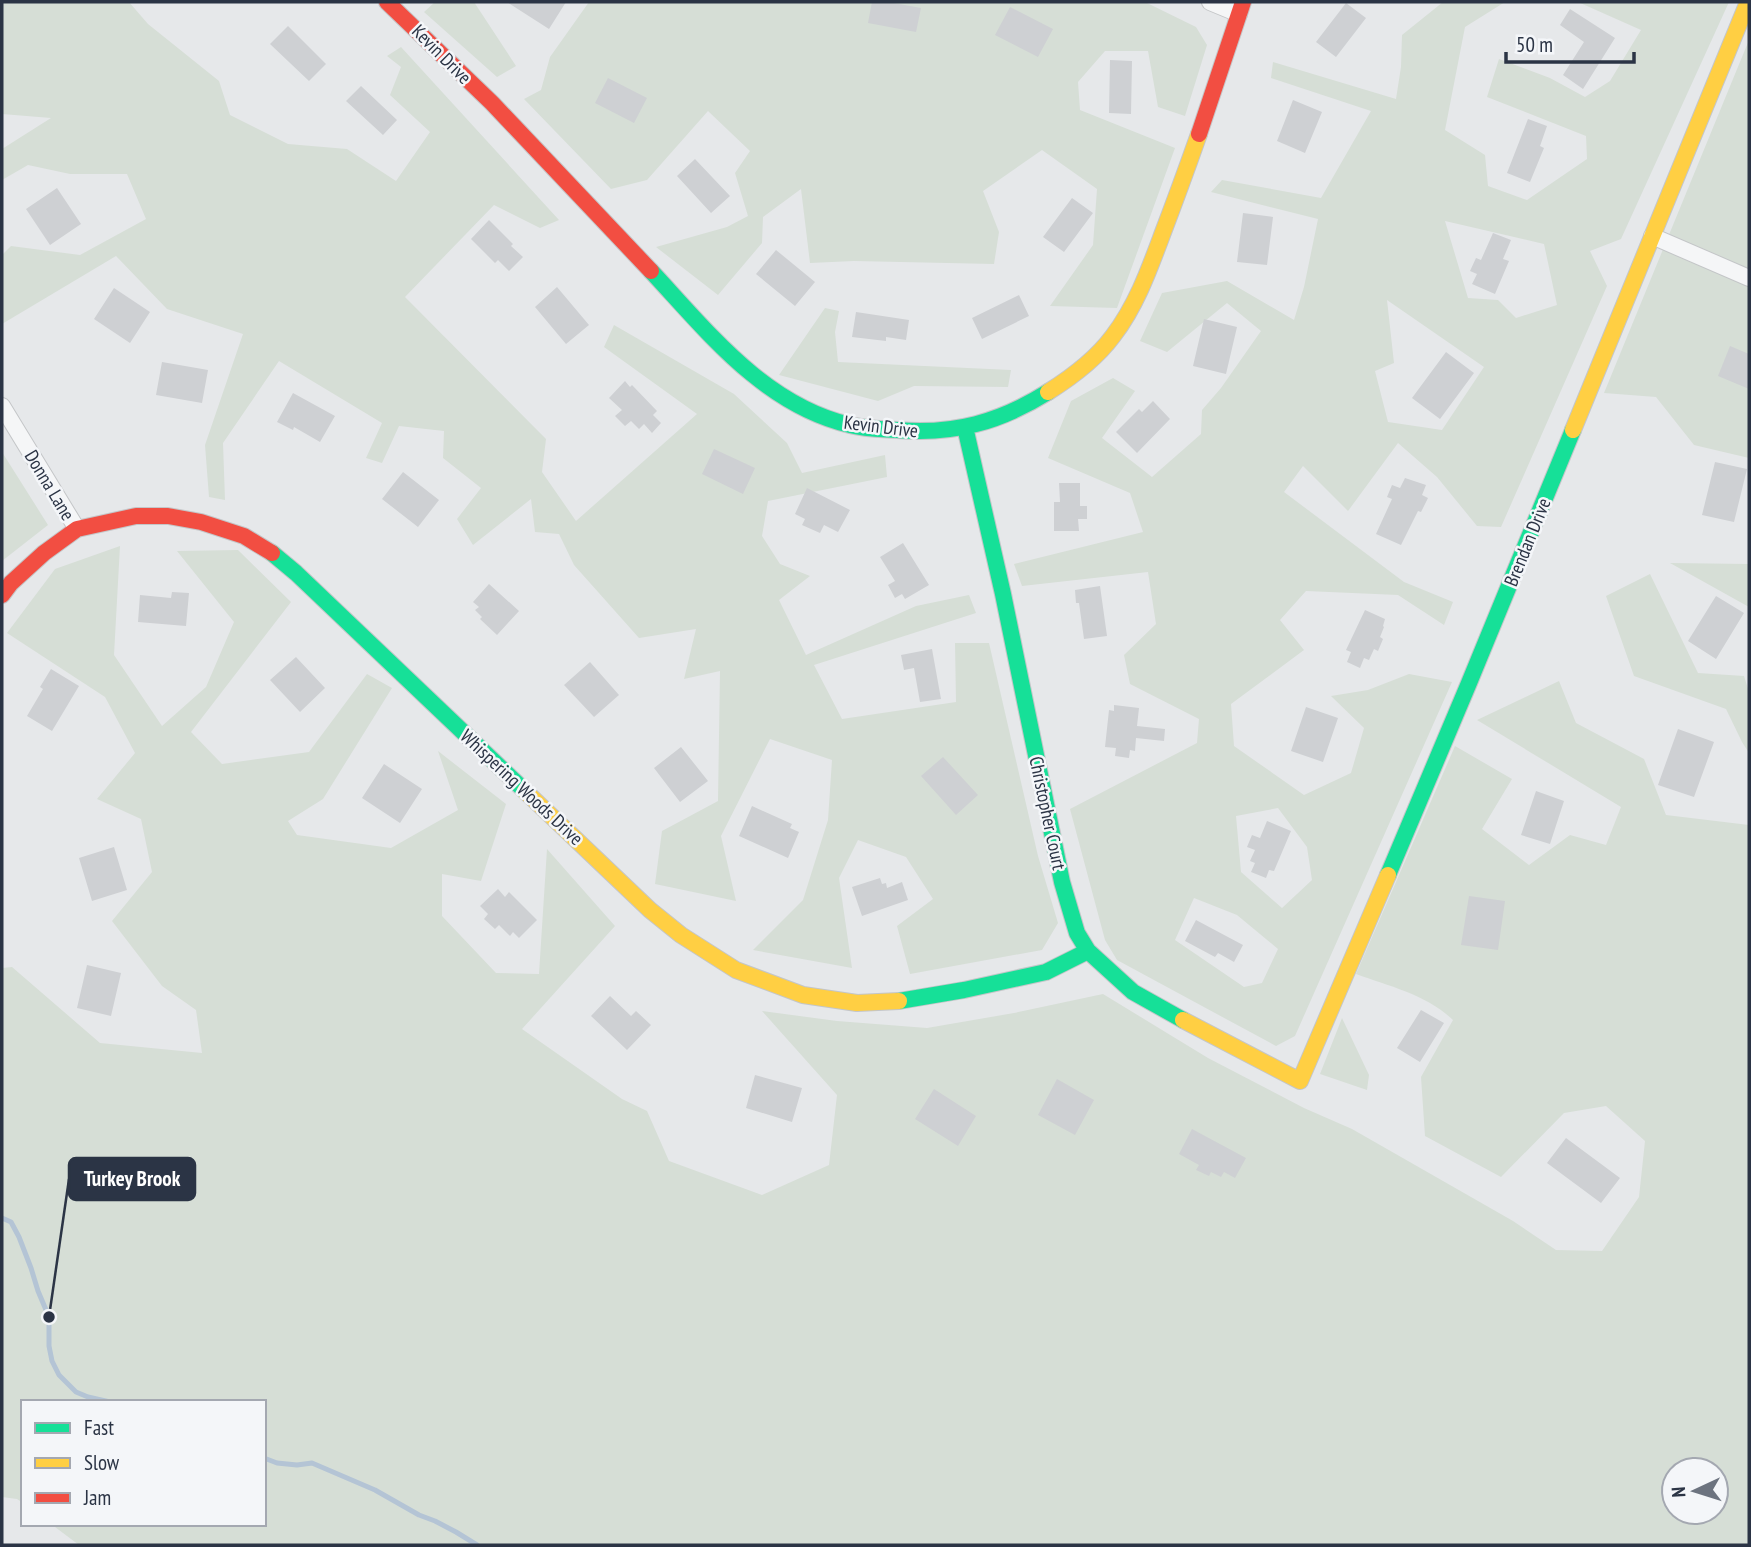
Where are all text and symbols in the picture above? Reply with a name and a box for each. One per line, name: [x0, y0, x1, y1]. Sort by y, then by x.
street label: Kevin Drive: [407, 19, 477, 89]
scale bar: [1506, 21, 1634, 65]
text: 50 m: [1516, 31, 1553, 58]
street label: Kevin Drive: [843, 410, 920, 442]
street label: Donna Lane: [20, 445, 80, 525]
street label: Brendan Drive: [1498, 494, 1556, 590]
street label: Whispering Woods Drive: [456, 724, 588, 850]
street label: Christopher Court: [1024, 754, 1072, 873]
callout: Turkey Brook: [69, 1158, 195, 1200]
text: Turkey Brook: [84, 1165, 181, 1192]
legend: [21, 1400, 266, 1526]
text: Fast: [84, 1414, 114, 1441]
text: Slow: [84, 1449, 120, 1476]
north arrow: [1660, 1456, 1730, 1526]
text: Jam: [83, 1484, 111, 1511]
text: N: [1666, 1486, 1690, 1498]

